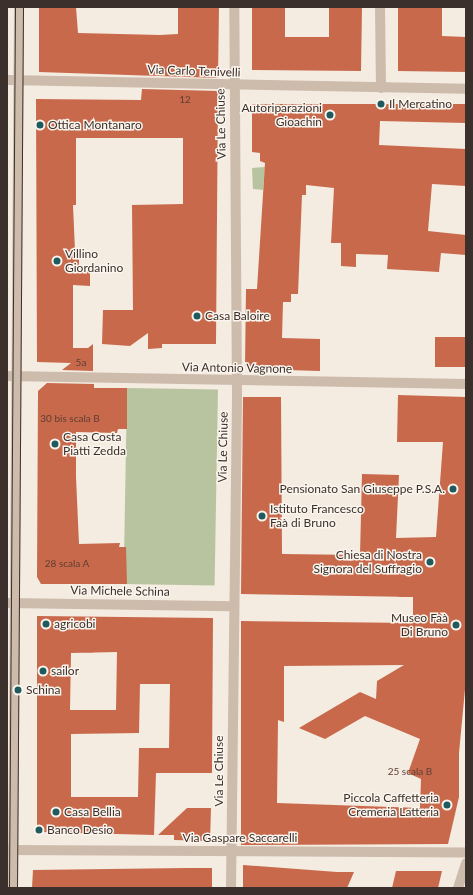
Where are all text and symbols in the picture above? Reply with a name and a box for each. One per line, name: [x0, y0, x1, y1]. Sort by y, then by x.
street label: Via Carlo Tenivelli: [147, 62, 241, 80]
street label: Via Le Chiuse: [213, 88, 229, 160]
house number: 12: [179, 94, 191, 106]
place label: Il Mercatino: [389, 97, 452, 111]
marker: Il Mercatino: [376, 99, 386, 109]
place label: Autoriparazioni Gioachin: [241, 101, 322, 129]
marker: Autoriparazioni Gioachin: [325, 110, 335, 120]
place label: Ottica Montanaro: [48, 118, 142, 132]
marker: Ottica Montanaro: [35, 120, 45, 130]
place label: Villino Giordanino: [65, 247, 123, 275]
marker: Villino Giordanino: [52, 256, 62, 266]
place label: Casa Baloire: [205, 309, 270, 323]
marker: Casa Baloire: [192, 311, 202, 321]
house number: 5a: [76, 357, 86, 369]
street label: Via Antonio Vagnone: [181, 360, 293, 376]
street label: Via Le Chiuse: [215, 411, 231, 483]
house number: 30 bis scala B: [40, 413, 100, 425]
place label: Casa Costa Piatti Zedda: [63, 430, 126, 458]
marker: Casa Costa Piatti Zedda: [50, 439, 60, 449]
place label: Pensionato San Giuseppe P.S.A.: [280, 482, 445, 496]
marker: Pensionato San Giuseppe P.S.A.: [448, 484, 458, 494]
place label: Istituto Francesco Faà di Bruno: [270, 502, 364, 530]
marker: Istituto Francesco Faà di Bruno: [257, 511, 267, 521]
place label: Chiesa di Nostra Signora del Suffragio: [313, 548, 422, 576]
marker: Chiesa di Nostra Signora del Suffragio: [425, 557, 435, 567]
house number: 28 scala A: [45, 558, 89, 570]
street label: Via Michele Schina: [70, 583, 170, 599]
place label: Museo Faà Di Bruno: [391, 611, 448, 639]
place label: agricobi: [54, 617, 95, 631]
marker: agricobi: [41, 619, 51, 629]
marker: Museo Faà Di Bruno: [451, 620, 461, 630]
place label: sailor: [51, 664, 79, 678]
marker: sailor: [38, 666, 48, 676]
place label: Schina: [26, 683, 60, 697]
marker: Schina: [13, 685, 23, 695]
street label: Via Le Chiuse: [212, 736, 226, 806]
house number: 25 scala B: [388, 766, 432, 778]
place label: Piccola Caffetteria Cremeria Latteria: [343, 791, 439, 819]
marker: Piccola Caffetteria Cremeria Latteria: [442, 800, 452, 810]
place label: Casa Bellia: [64, 805, 121, 819]
marker: Casa Bellia: [51, 807, 61, 817]
place label: Banco Desio: [47, 823, 113, 837]
marker: Banco Desio: [34, 825, 44, 835]
street label: Via Gaspare Saccarelli: [183, 831, 297, 845]

